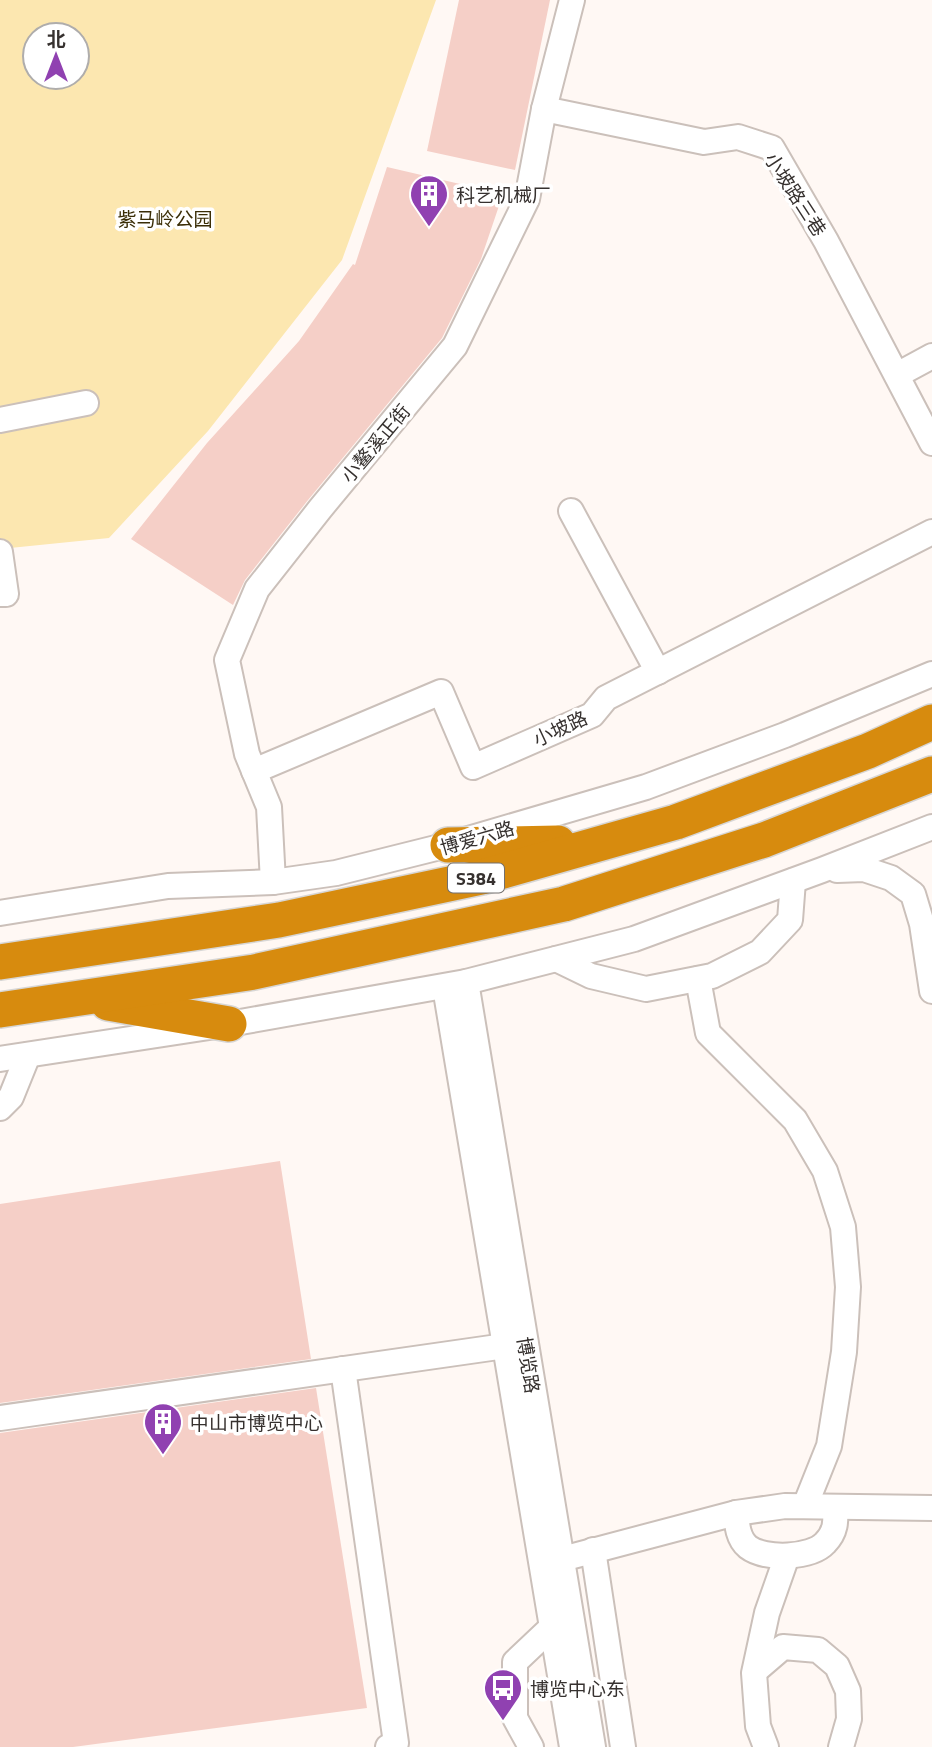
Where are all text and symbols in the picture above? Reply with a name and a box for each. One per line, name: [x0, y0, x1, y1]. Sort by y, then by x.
north arrow: [21, 21, 91, 91]
text: 北: [46, 24, 66, 53]
street label: 小坡路三巷: [758, 146, 834, 242]
building icon: 科艺机械厂: [408, 173, 450, 228]
place label: 科艺机械厂: [456, 180, 551, 209]
park label: 紫马岭公园: [117, 204, 213, 233]
street label: 小鳌溪正街: [333, 397, 417, 489]
street label: 小坡路: [528, 703, 592, 753]
street label: 博爱六路: [436, 813, 518, 861]
road number: S384: [448, 864, 504, 892]
street label: 博览路: [510, 1335, 548, 1395]
building icon: 中山市博览中心: [142, 1401, 184, 1456]
place label: 中山市博览中心: [190, 1408, 323, 1437]
bus stop icon: 博览中心东: [482, 1667, 524, 1722]
place label: 博览中心东: [530, 1674, 625, 1703]

